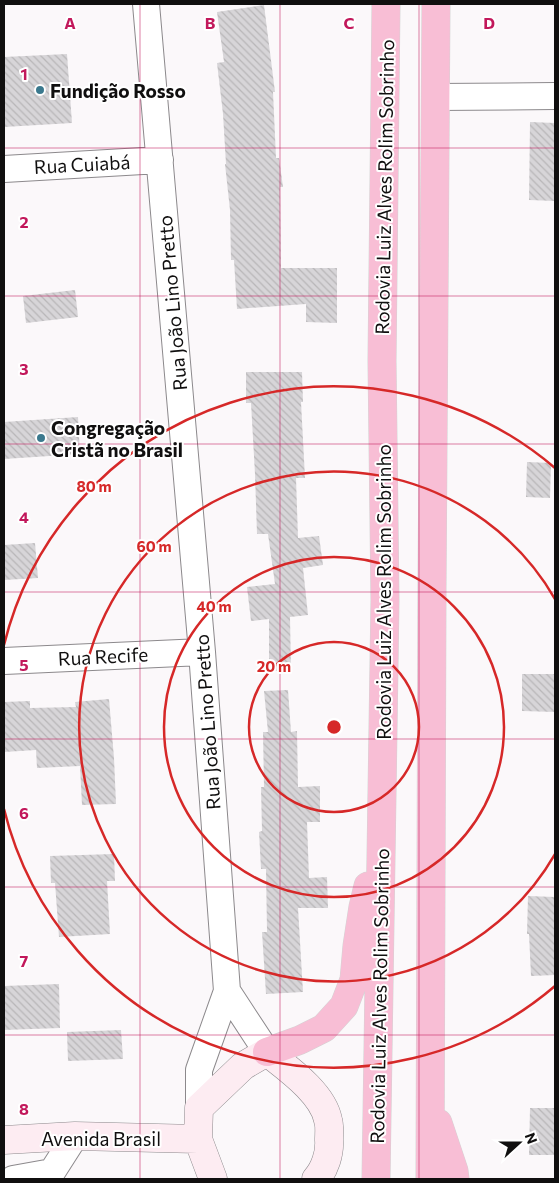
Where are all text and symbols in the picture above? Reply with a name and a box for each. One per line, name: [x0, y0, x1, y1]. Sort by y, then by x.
text: A: [64, 13, 76, 32]
text: B: [205, 13, 216, 32]
text: C: [344, 13, 355, 32]
text: D: [483, 13, 495, 32]
street label: Rodovia Luiz Alves Rolim Sobrinho: [370, 39, 398, 335]
text: 1: [20, 64, 28, 83]
place label: Fundição Rosso: [50, 79, 186, 102]
marker: Fundição Rosso: [34, 84, 46, 96]
street label: Rua Cuiabá: [33, 150, 131, 178]
text: 2: [19, 212, 29, 231]
street label: Rua João Lino Pretto: [153, 214, 191, 392]
text: 3: [19, 359, 29, 378]
place label: Congregação Cristã no Brasil: [51, 416, 183, 461]
marker: Congregação Cristã no Brasil: [35, 432, 47, 444]
street label: Rodovia Luiz Alves Rolim Sobrinho: [372, 444, 395, 740]
text: 80 m: [76, 477, 112, 495]
text: 4: [19, 507, 29, 526]
text: 60 m: [136, 537, 172, 555]
text: 40 m: [196, 597, 232, 615]
street label: Rua João Lino Pretto: [189, 633, 225, 811]
street label: Rua Recife: [57, 642, 149, 670]
text: 5: [19, 655, 29, 674]
text: 20 m: [257, 657, 291, 675]
centre of rings: [325, 718, 343, 736]
text: 6: [19, 803, 29, 822]
street label: Rodovia Luiz Alves Rolim Sobrinho: [365, 848, 393, 1144]
text: 7: [20, 951, 29, 970]
text: 8: [19, 1099, 29, 1118]
north arrow: [494, 1118, 544, 1168]
street label: Avenida Brasil: [41, 1127, 161, 1150]
text: N: [522, 1130, 541, 1146]

